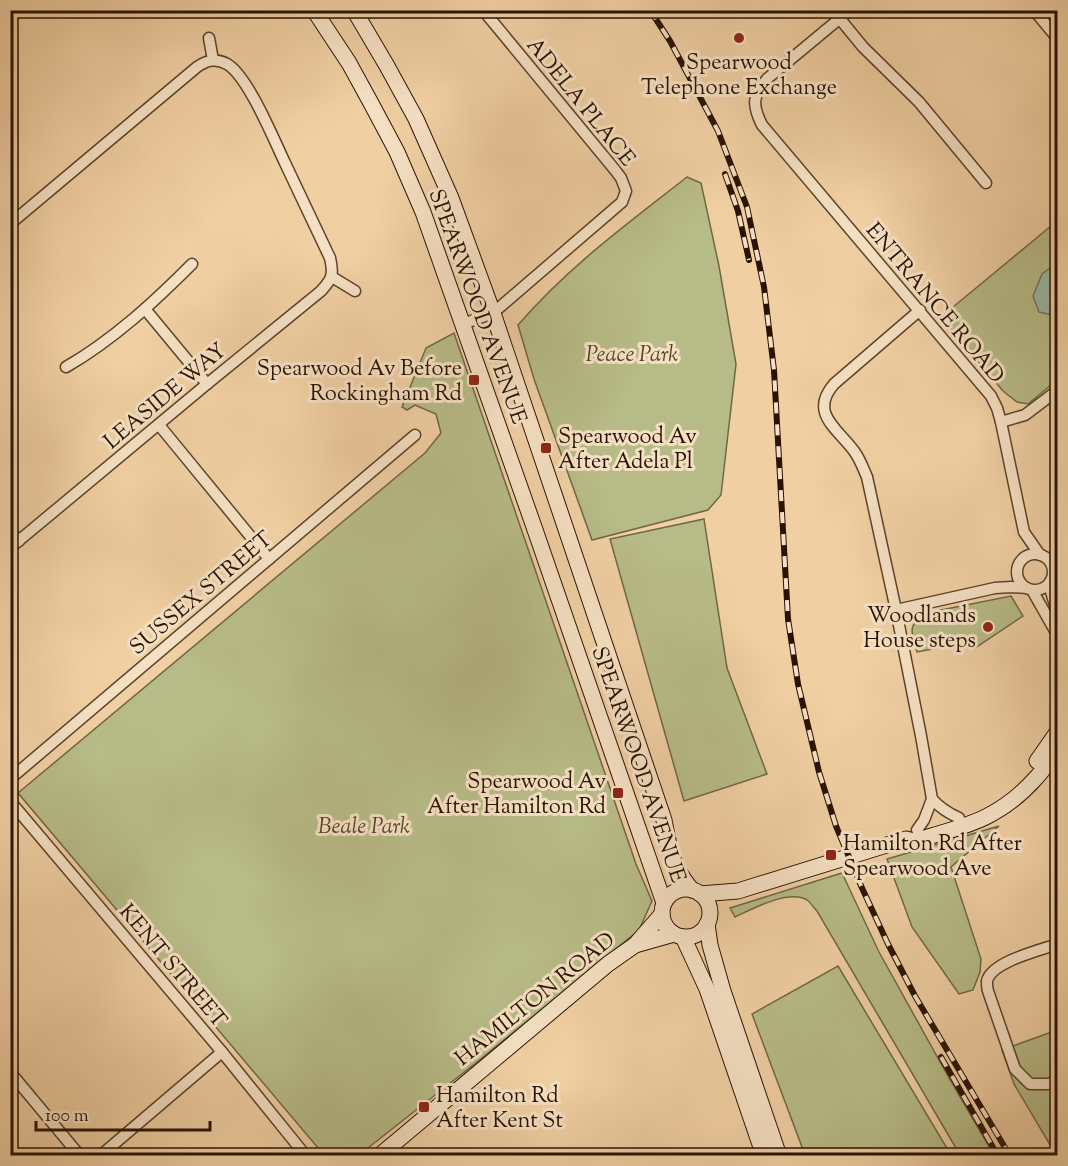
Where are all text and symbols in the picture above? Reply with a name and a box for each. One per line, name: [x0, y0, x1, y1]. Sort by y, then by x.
street label: ADELA PLACE: [518, 31, 642, 174]
marker: Spearwood Telephone Exchange: [732, 31, 746, 45]
place label: Spearwood Telephone Exchange: [641, 48, 837, 105]
street label: SPEARWOOD AVENUE: [419, 185, 534, 429]
street label: ENTRANCE ROAD: [857, 217, 1011, 391]
street label: LEASIDE WAY: [98, 336, 234, 458]
park label: Peace Park: [586, 340, 678, 372]
place label: Spearwood Av Before Rockingham Rd: [257, 354, 462, 411]
marker: Spearwood Av Before Rockingham Rd: [467, 373, 481, 387]
place label: Spearwood Av After Adela Pl: [558, 422, 697, 479]
marker: Spearwood Av After Adela Pl: [539, 441, 553, 455]
street label: SUSSEX STREET: [123, 524, 281, 664]
place label: Woodlands House steps: [863, 601, 976, 658]
marker: Woodlands House steps: [981, 620, 995, 634]
street label: SPEARWOOD AVENUE: [582, 643, 693, 887]
place label: Spearwood Av After Hamilton Rd: [427, 767, 606, 824]
marker: Spearwood Av After Hamilton Rd: [611, 786, 625, 800]
park label: Beale Park: [318, 812, 410, 844]
place label: Hamilton Rd After Spearwood Ave: [843, 829, 1022, 886]
marker: Hamilton Rd After Spearwood Ave: [824, 848, 838, 862]
street label: KENT STREET: [110, 898, 234, 1036]
street label: HAMILTON ROAD: [449, 925, 623, 1075]
place label: Hamilton Rd After Kent St: [436, 1081, 563, 1138]
scale bar: [36, 1094, 210, 1132]
marker: Hamilton Rd After Kent St: [417, 1100, 431, 1114]
text: 100 m: [45, 1104, 89, 1130]

